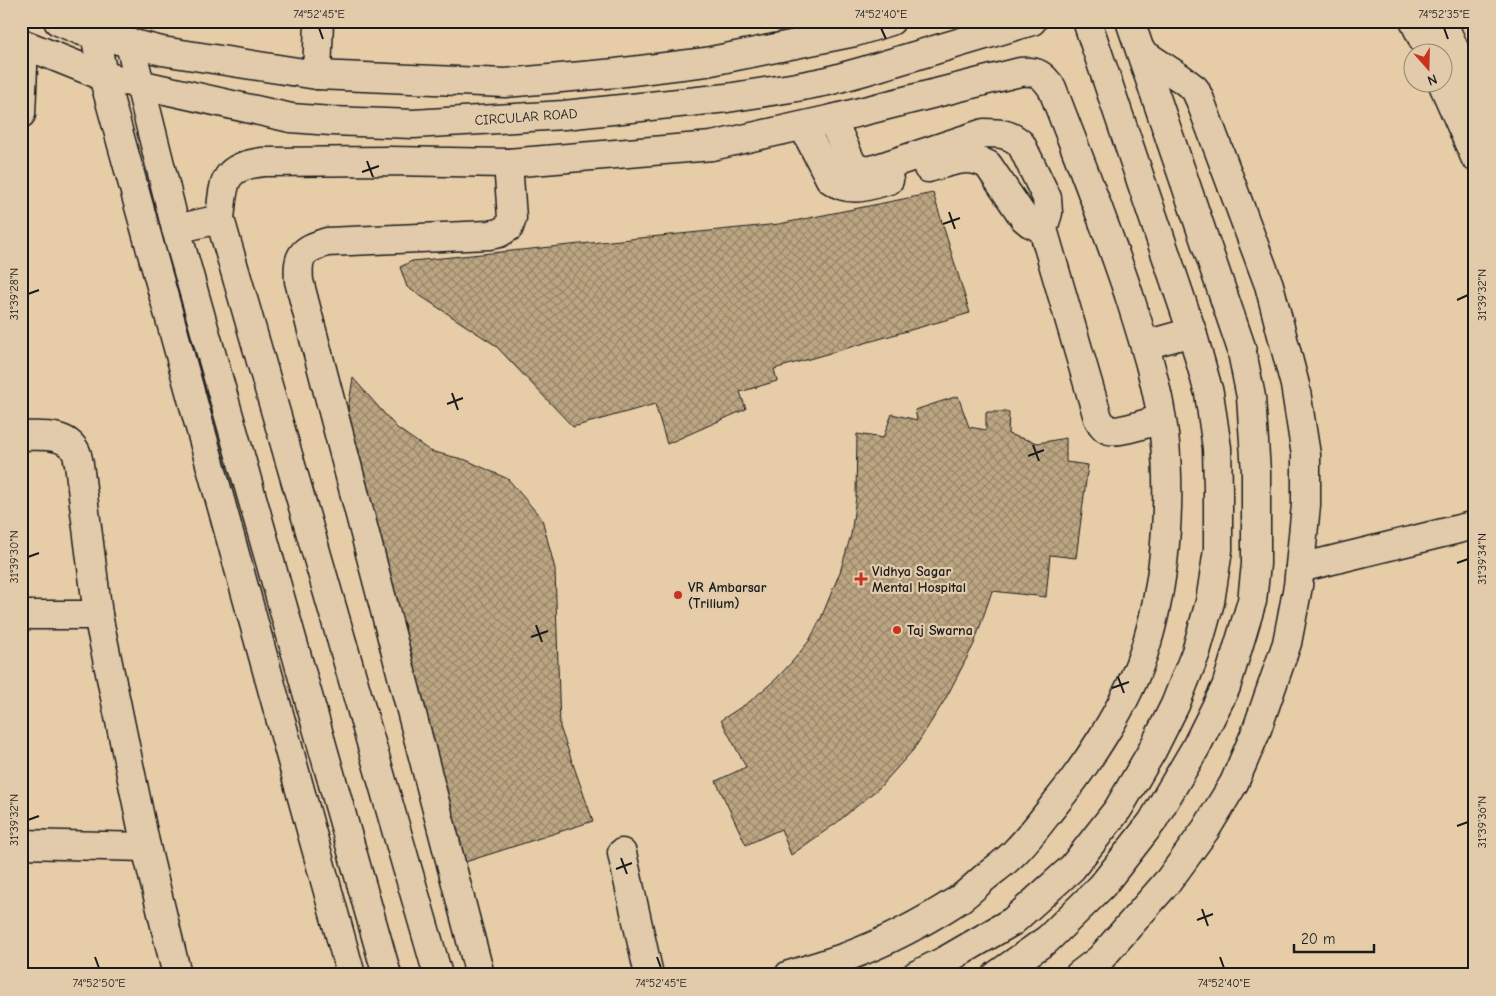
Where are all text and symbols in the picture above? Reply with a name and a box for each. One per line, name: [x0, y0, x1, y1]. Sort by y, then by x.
text: 74°52'45"E: [293, 7, 345, 21]
text: 74°52'40"E: [855, 7, 907, 21]
text: 74°52'35"E: [1418, 7, 1470, 21]
north arrow: [1404, 42, 1454, 92]
text: N: [1425, 70, 1439, 89]
street label: CIRCULAR ROAD: [474, 105, 578, 129]
text: 31°39'28"N: [7, 268, 21, 320]
text: 31°39'32"N: [1475, 269, 1489, 321]
text: 31°39'30"N: [7, 530, 21, 584]
text: 31°39'34"N: [1475, 533, 1489, 585]
place label: Vidhya Sagar Mental Hospital: [872, 563, 966, 596]
marker: Vidhya Sagar Mental Hospital: [854, 572, 868, 586]
place label: VR Ambarsar (Trilium): [688, 579, 767, 612]
marker: VR Ambarsar (Trilium): [672, 589, 684, 601]
place label: Taj Swarna: [907, 622, 973, 639]
marker: Taj Swarna: [891, 624, 903, 636]
text: 31°39'32"N: [7, 794, 21, 846]
text: 31°39'36"N: [1475, 796, 1489, 848]
scale bar: [1294, 921, 1374, 953]
text: 20 m: [1301, 930, 1335, 948]
text: 74°52'50"E: [73, 976, 125, 990]
text: 74°52'45"E: [635, 976, 687, 990]
text: 74°52'40"E: [1198, 976, 1250, 990]

